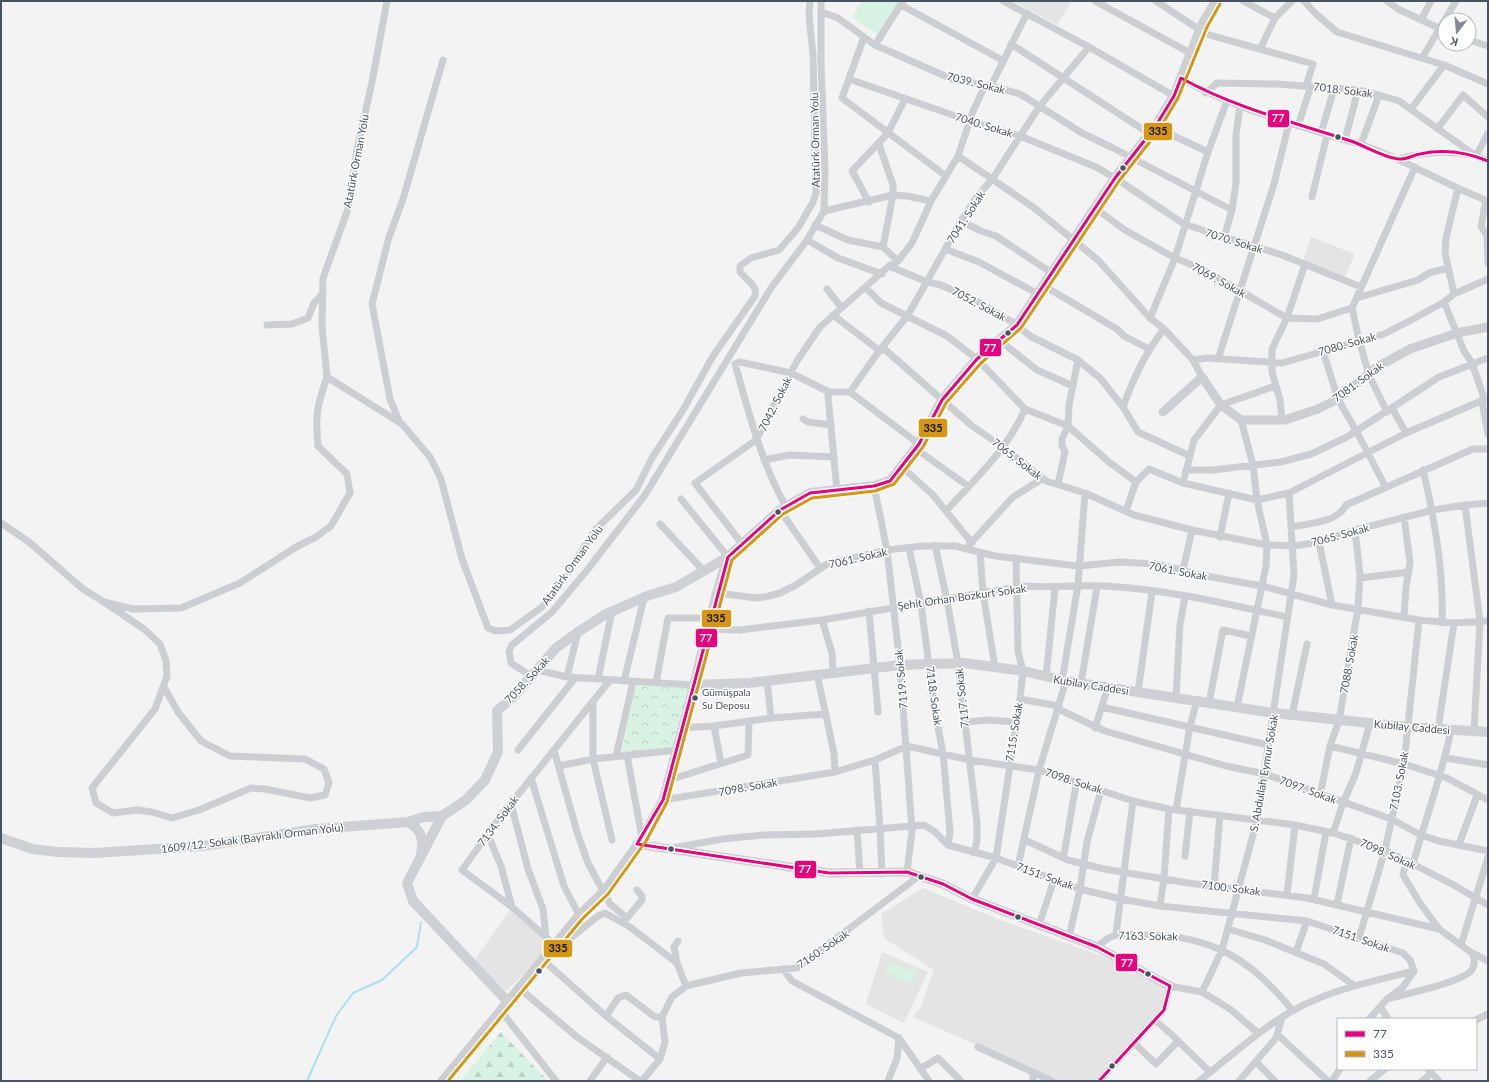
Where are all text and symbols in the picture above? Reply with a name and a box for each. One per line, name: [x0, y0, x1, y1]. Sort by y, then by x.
north arrow: [1437, 12, 1477, 52]
text: K: [1448, 35, 1460, 49]
street label: 7039. Sokak: [946, 69, 1007, 96]
street label: 7018. Sokak: [1313, 79, 1374, 100]
street label: Atatürk Orman Yolu: [807, 92, 822, 188]
line badge: 77: [1267, 109, 1290, 128]
street label: 7040. Sokak: [954, 110, 1015, 140]
text: 77: [1272, 111, 1284, 124]
street label: Atatürk Orman Yolu: [340, 113, 371, 209]
line badge: 335: [1143, 122, 1173, 141]
text: 335: [1148, 124, 1168, 137]
unlabelled marker: [1333, 132, 1343, 142]
unlabelled marker: [1118, 163, 1128, 173]
street label: 7041. Sokak: [944, 188, 988, 245]
street label: 7070. Sokak: [1204, 226, 1265, 256]
street label: 7069. Sokak: [1190, 259, 1249, 300]
street label: 7052. Sokak: [950, 284, 1009, 324]
unlabelled marker: [1003, 328, 1013, 338]
street label: 7080. Sokak: [1316, 329, 1378, 358]
line badge: 77: [979, 338, 1002, 357]
text: 77: [984, 341, 996, 354]
street label: 7081. Sokak: [1330, 359, 1386, 404]
street label: 7042. Sokak: [755, 374, 794, 433]
line badge: 335: [918, 418, 948, 438]
text: 335: [923, 421, 943, 434]
street label: 7065. Sokak: [990, 435, 1045, 482]
unlabelled marker: [773, 507, 783, 517]
street label: 7065. Sokak: [1309, 520, 1371, 549]
street label: Atatürk Orman Yolu: [538, 522, 605, 607]
street label: 7061. Sokak: [827, 544, 889, 571]
street label: 7061. Sokak: [1148, 558, 1209, 583]
street label: Şehit Orhan Bozkurt Sokak: [897, 581, 1028, 612]
line badge: 335: [701, 609, 732, 628]
text: 335: [706, 611, 726, 624]
line badge: 77: [695, 628, 718, 648]
text: 77: [700, 631, 712, 644]
street label: 7088. Sokak: [1337, 633, 1360, 694]
street label: 7119. Sokak: [891, 648, 910, 709]
street label: 7058. Sokak: [502, 653, 552, 706]
street label: 7118. Sokak: [924, 665, 945, 727]
street label: 7117. Sokak: [952, 667, 971, 728]
street label: Kubilay Caddesi: [1052, 672, 1130, 697]
place label: Gümüşpala Su Deposu: [702, 686, 751, 711]
marker: Gümüşpala Su Deposu: [690, 693, 700, 703]
street label: 7115. Sokak: [1002, 701, 1025, 762]
street label: S. Abdullah Eymur Sokak: [1247, 713, 1280, 833]
street label: Kubilay Caddesi: [1373, 717, 1451, 736]
street label: 7103. Sokak: [1386, 750, 1411, 811]
street label: 7098. Sokak: [1044, 765, 1105, 796]
street label: 7097. Sokak: [1278, 773, 1339, 806]
street label: 7098. Sokak: [717, 775, 779, 798]
street label: 7134. Sokak: [474, 793, 521, 848]
street label: 1609/12. Sokak (Bayraklı Orman Yolu): [160, 820, 344, 855]
street label: 7098. Sokak: [1358, 835, 1419, 872]
unlabelled marker: [666, 844, 676, 854]
street label: 7151. Sokak: [1015, 859, 1076, 892]
line badge: 77: [794, 860, 817, 879]
text: 77: [799, 862, 811, 875]
unlabelled marker: [916, 872, 926, 882]
street label: 7100. Sokak: [1201, 877, 1262, 898]
unlabelled marker: [1013, 912, 1023, 922]
street label: 7151. Sokak: [1331, 923, 1392, 955]
street label: 7160. Sokak: [794, 926, 851, 971]
street label: 7163. Sokak: [1118, 928, 1178, 943]
line badge: 335: [543, 939, 573, 958]
text: 335: [548, 941, 568, 954]
line badge: 77: [1115, 953, 1138, 972]
text: 77: [1121, 956, 1133, 969]
unlabelled marker: [534, 966, 544, 976]
unlabelled marker: [1143, 969, 1153, 979]
legend: [1337, 1018, 1477, 1070]
text: 77: [1373, 1026, 1387, 1041]
text: 335: [1373, 1046, 1394, 1061]
unlabelled marker: [1107, 1061, 1117, 1071]

